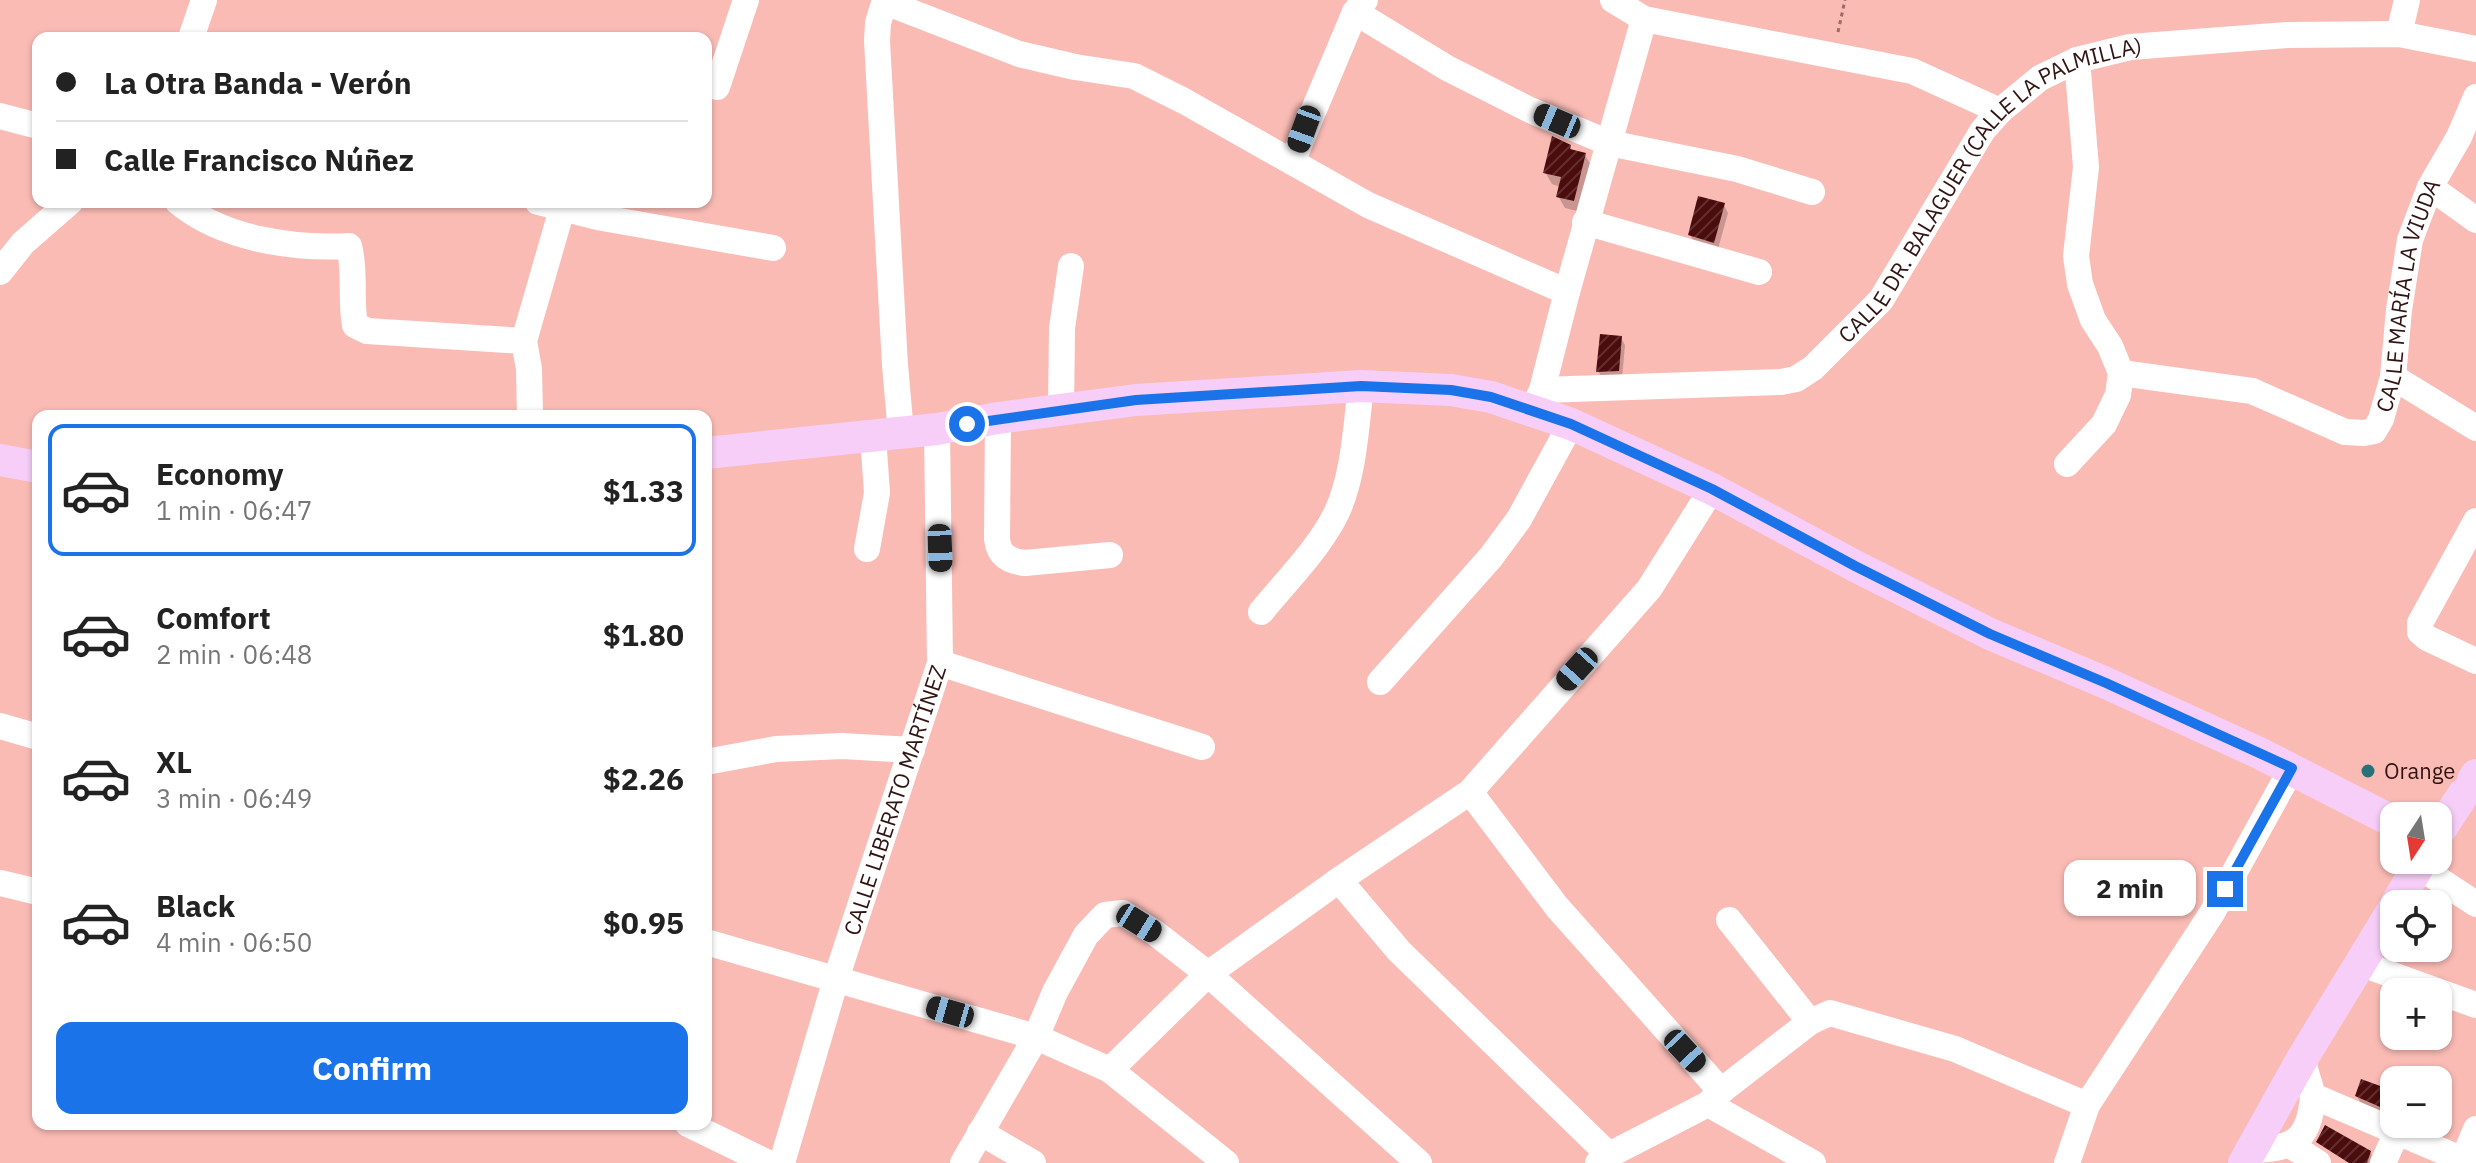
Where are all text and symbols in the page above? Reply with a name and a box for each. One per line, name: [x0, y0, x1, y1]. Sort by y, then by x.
street label: CALLE DR. BALAGUER (CALLE LA PALMILLA): [1832, 31, 2143, 349]
text: La Otra Banda - Verón: [104, 63, 412, 102]
car: [1530, 101, 1584, 141]
car: [1285, 102, 1323, 156]
text: Calle Francisco Núñez: [104, 140, 414, 179]
street label: CALLE MARÍA LA VIUDA: [2369, 173, 2446, 415]
route start: [949, 406, 985, 442]
icon: car: [60, 454, 132, 526]
text: Economy: [156, 454, 284, 493]
text: $1.33: [603, 471, 684, 510]
text: 1 min · 06:47: [156, 493, 312, 527]
car: [927, 524, 953, 572]
icon: car: [60, 598, 132, 670]
text: Comfort: [156, 598, 271, 637]
text: $1.80: [603, 615, 684, 654]
text: 2 min · 06:48: [156, 637, 312, 671]
car: [1552, 643, 1602, 695]
street label: CALLE LIBERATO MARTÍNEZ: [836, 661, 952, 939]
icon: car: [60, 742, 132, 814]
text: XL: [156, 742, 192, 781]
place label: Orange: [2384, 756, 2455, 785]
text: $2.26: [603, 759, 684, 798]
marker: Orange: [2359, 762, 2377, 780]
text: 3 min · 06:49: [156, 781, 312, 815]
north arrow: [2380, 802, 2452, 874]
map controls: [2380, 802, 2452, 1138]
callout: 2 min: [2065, 861, 2197, 917]
text: 2 min: [2096, 871, 2164, 905]
route end: [2207, 871, 2243, 907]
icon: car: [60, 886, 132, 958]
text: Black: [156, 886, 235, 925]
button: locate: [2380, 890, 2452, 962]
car: [1112, 900, 1166, 946]
text: $0.95: [603, 903, 684, 942]
text: 4 min · 06:50: [156, 925, 312, 959]
button: +: [2380, 978, 2452, 1050]
car: [924, 994, 976, 1030]
button: Confirm: [56, 1022, 688, 1114]
car: [1660, 1025, 1710, 1077]
button: −: [2380, 1066, 2452, 1138]

